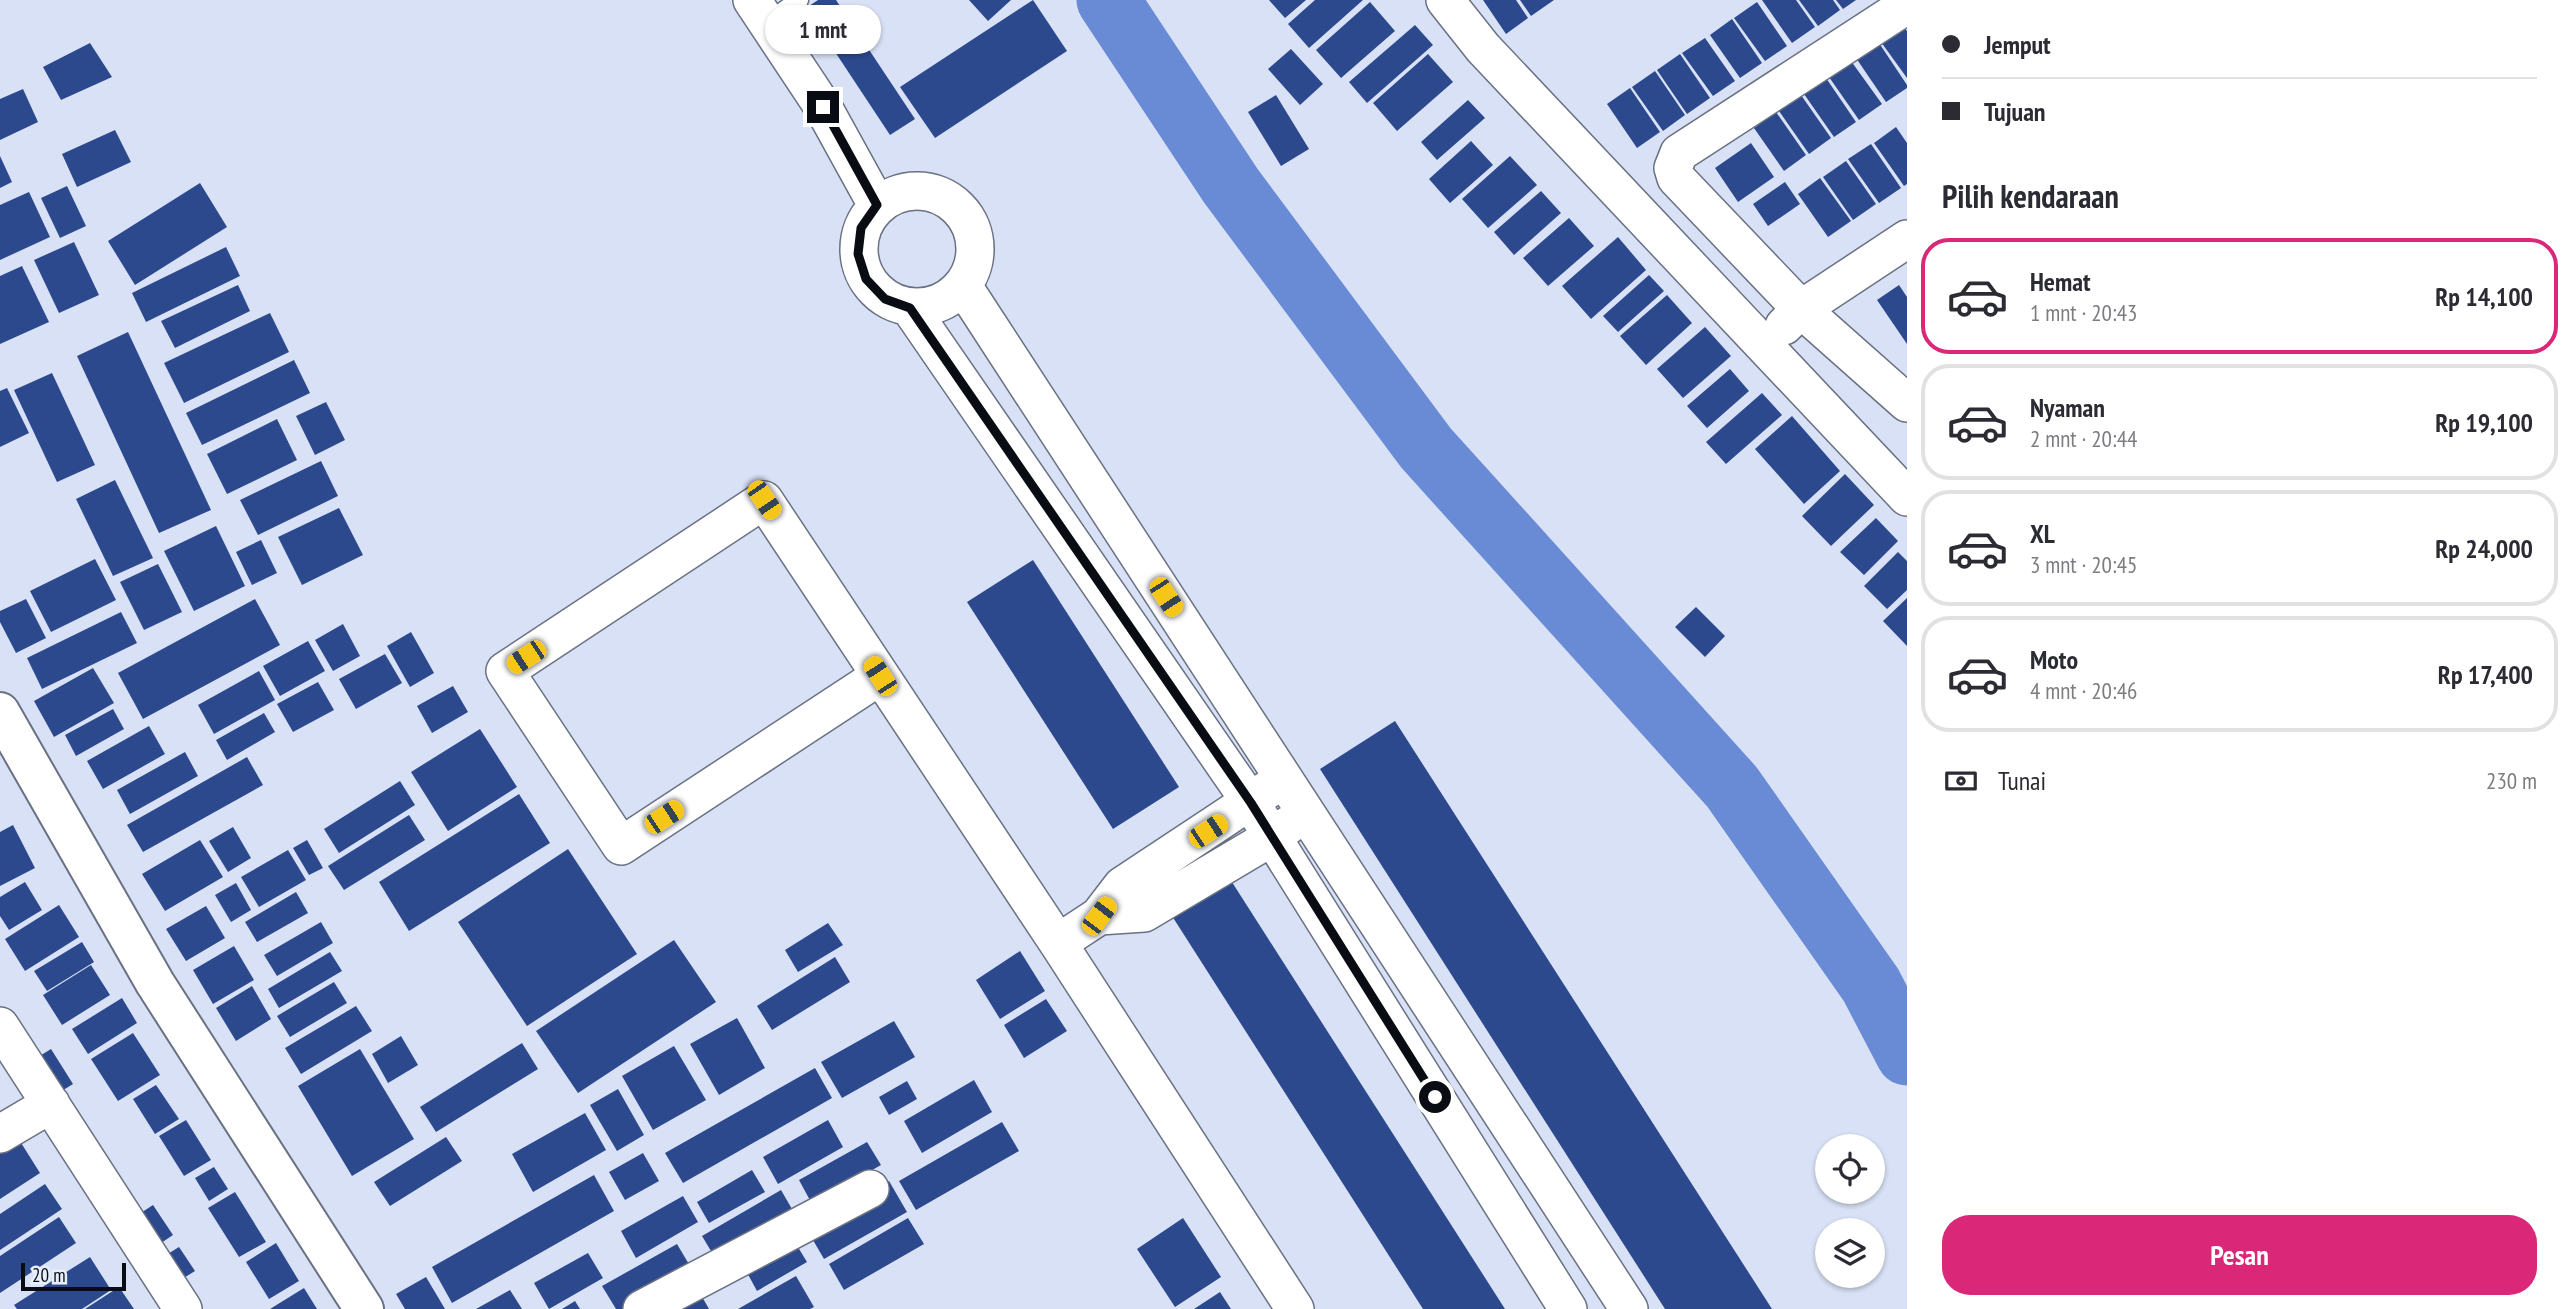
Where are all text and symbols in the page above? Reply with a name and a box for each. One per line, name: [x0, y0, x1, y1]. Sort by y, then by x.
callout: 1 mnt: [765, 6, 881, 55]
text: 1 mnt: [799, 15, 847, 44]
text: Jemput: [1984, 28, 2051, 61]
route end: [807, 91, 839, 123]
text: Tujuan: [1984, 95, 2046, 128]
text: Pilih kendaraan: [1942, 175, 2119, 217]
icon: car: [1946, 265, 2009, 328]
text: Hemat: [2030, 265, 2091, 298]
text: Rp 14,100: [2435, 280, 2533, 313]
text: 1 mnt · 20:43: [2030, 298, 2137, 327]
icon: car: [1946, 391, 2009, 454]
text: Nyaman: [2030, 391, 2105, 424]
text: Rp 19,100: [2435, 406, 2533, 439]
text: 2 mnt · 20:44: [2030, 424, 2137, 453]
car: [744, 477, 785, 523]
icon: car: [1946, 517, 2009, 580]
text: XL: [2030, 517, 2055, 550]
text: Rp 24,000: [2435, 532, 2533, 565]
text: 3 mnt · 20:45: [2030, 550, 2137, 579]
car: [1146, 574, 1187, 620]
car: [503, 637, 550, 677]
icon: car: [1946, 643, 2009, 706]
text: Moto: [2030, 643, 2078, 676]
car: [860, 653, 901, 699]
text: Rp 17,400: [2438, 658, 2533, 691]
text: 4 mnt · 20:46: [2030, 676, 2137, 705]
icon: cash: [1942, 762, 1980, 800]
text: Tunai: [1998, 764, 2046, 797]
text: 230 m: [2486, 766, 2537, 795]
car: [641, 797, 688, 837]
car: [1185, 811, 1232, 851]
car: [1078, 893, 1121, 939]
route start: [1419, 1081, 1451, 1113]
map controls: [1815, 1134, 1885, 1288]
button: locate: [1815, 1134, 1885, 1204]
button: Pesan: [1942, 1215, 2537, 1295]
button: layers: [1815, 1218, 1885, 1288]
scale bar: [21, 1260, 126, 1292]
text: 20 m: [32, 1263, 66, 1287]

